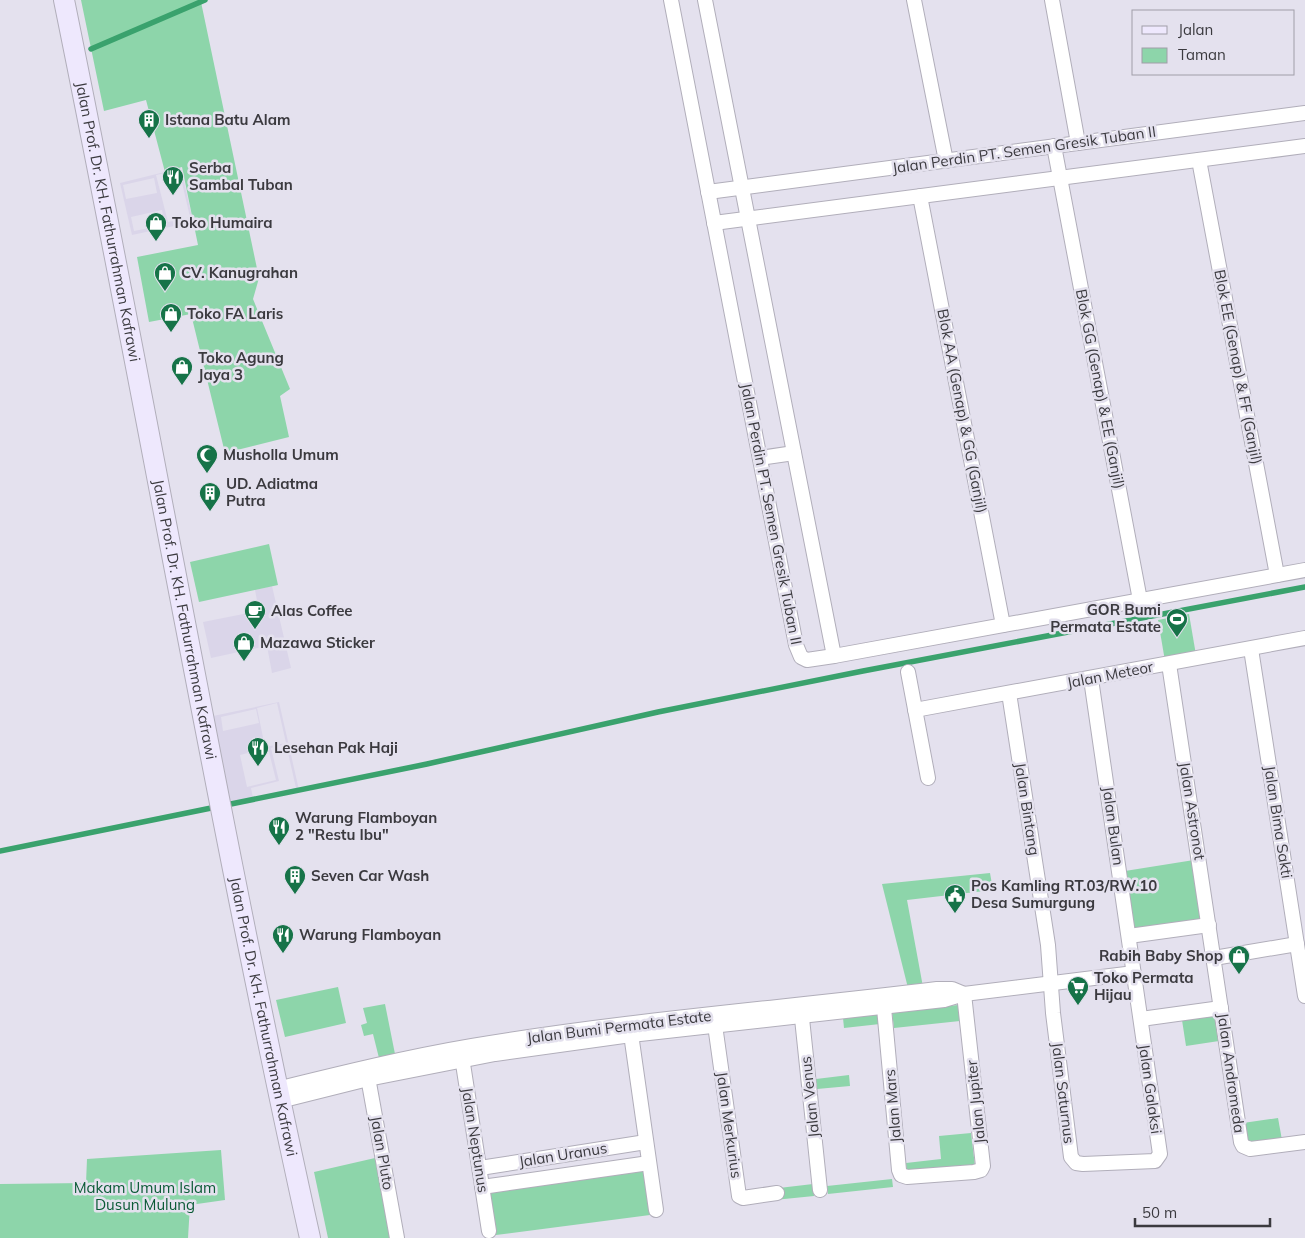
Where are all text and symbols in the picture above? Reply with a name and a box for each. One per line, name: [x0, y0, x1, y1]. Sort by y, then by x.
legend: [1132, 10, 1295, 75]
text: Jalan: [1178, 20, 1213, 39]
text: Taman: [1178, 45, 1226, 64]
street label: Jalan Prof. Dr. KH. Fathurrahman Kafrawi: [72, 80, 145, 363]
building icon: Istana Batu Alam: [137, 108, 161, 139]
place label: Istana Batu Alam: [165, 110, 290, 129]
street label: Jalan Perdin PT. Semen Gresik Tuban II: [891, 122, 1157, 177]
place label: Serba Sambal Tuban: [189, 158, 293, 194]
restaurant icon: Serba Sambal Tuban: [161, 165, 185, 196]
shop icon: Toko Humaira: [144, 211, 168, 242]
place label: Toko Humaira: [172, 213, 273, 232]
shop icon: CV. Kanugrahan: [153, 261, 177, 292]
place label: CV. Kanugrahan: [181, 263, 298, 282]
street label: Blok EE (Genap) & FF (Ganjil): [1210, 268, 1267, 466]
street label: Blok GG (Genap) & EE (Ganjil): [1072, 287, 1129, 491]
shop icon: Toko FA Laris: [159, 302, 183, 333]
place label: Toko FA Laris: [187, 304, 283, 323]
street label: Blok AA (Genap) & GG (Ganjil): [933, 307, 992, 515]
place label: Toko Agung Jaya 3: [198, 348, 284, 384]
shop icon: Toko Agung Jaya 3: [170, 355, 194, 386]
street label: Jalan Perdin PT. Semen Gresik Tuban II: [737, 381, 806, 646]
mosque icon: Musholla Umum: [195, 443, 219, 474]
place label: Musholla Umum: [223, 445, 339, 464]
place label: UD. Adiatma Putra: [226, 474, 318, 510]
street label: Jalan Prof. Dr. KH. Fathurrahman Kafrawi: [149, 478, 221, 761]
building icon: UD. Adiatma Putra: [198, 481, 222, 512]
cafe icon: Alas Coffee: [243, 599, 267, 630]
place label: GOR Bumi Permata Estate: [1050, 600, 1161, 636]
place label: Alas Coffee: [271, 601, 353, 620]
sports icon: GOR Bumi Permata Estate: [1165, 607, 1189, 638]
shop icon: Mazawa Sticker: [232, 631, 256, 662]
place label: Mazawa Sticker: [260, 633, 375, 652]
street label: Jalan Meteor: [1065, 657, 1155, 692]
restaurant icon: Lesehan Pak Haji: [246, 736, 270, 767]
place label: Lesehan Pak Haji: [274, 738, 398, 757]
street label: Jalan Astronot: [1175, 760, 1210, 861]
street label: Jalan Bintang: [1011, 761, 1044, 857]
street label: Jalan Bima Sakti: [1260, 764, 1297, 880]
street label: Jalan Bulan: [1099, 785, 1128, 867]
place label: Warung Flamboyan 2 "Restu Ibu": [295, 808, 437, 844]
restaurant icon: Warung Flamboyan 2 "Restu Ibu": [267, 815, 291, 846]
building icon: Seven Car Wash: [283, 864, 307, 895]
place label: Seven Car Wash: [311, 866, 429, 885]
street label: Jalan Prof. Dr. KH. Fathurrahman Kafrawi: [226, 875, 302, 1158]
place label: Pos Kamling RT.03/RW.10 Desa Sumurgung: [971, 876, 1157, 912]
public building icon: Pos Kamling RT.03/RW.10 Desa Sumurgung: [943, 883, 967, 914]
restaurant icon: Warung Flamboyan: [271, 923, 295, 954]
place label: Warung Flamboyan: [299, 925, 441, 944]
shop icon: Rabih Baby Shop: [1227, 944, 1251, 975]
place label: Rabih Baby Shop: [1099, 946, 1223, 965]
place label: Toko Permata Hijau: [1094, 968, 1194, 1004]
supermarket icon: Toko Permata Hijau: [1066, 975, 1090, 1006]
street label: Jalan Bumi Permata Estate: [526, 1006, 712, 1047]
street label: Jalan Andromeda: [1214, 1012, 1249, 1134]
street label: Jalan Saturnus: [1048, 1041, 1079, 1145]
street label: Jalan Galaksi: [1135, 1043, 1166, 1135]
street label: Jalan Venus: [796, 1055, 823, 1139]
street label: Jalan Jupiter: [962, 1059, 989, 1145]
street label: Jalan Mars: [880, 1068, 905, 1144]
street label: Jalan Merkurius: [713, 1071, 746, 1179]
street label: Jalan Neptunus: [458, 1086, 493, 1194]
street label: Jalan Pluto: [367, 1114, 398, 1191]
street label: Jalan Uranus: [517, 1138, 609, 1171]
park label: Makam Umum Islam Dusun Mulung: [74, 1178, 216, 1214]
scale bar: [1135, 1196, 1270, 1228]
text: 50 m: [1142, 1203, 1177, 1222]

